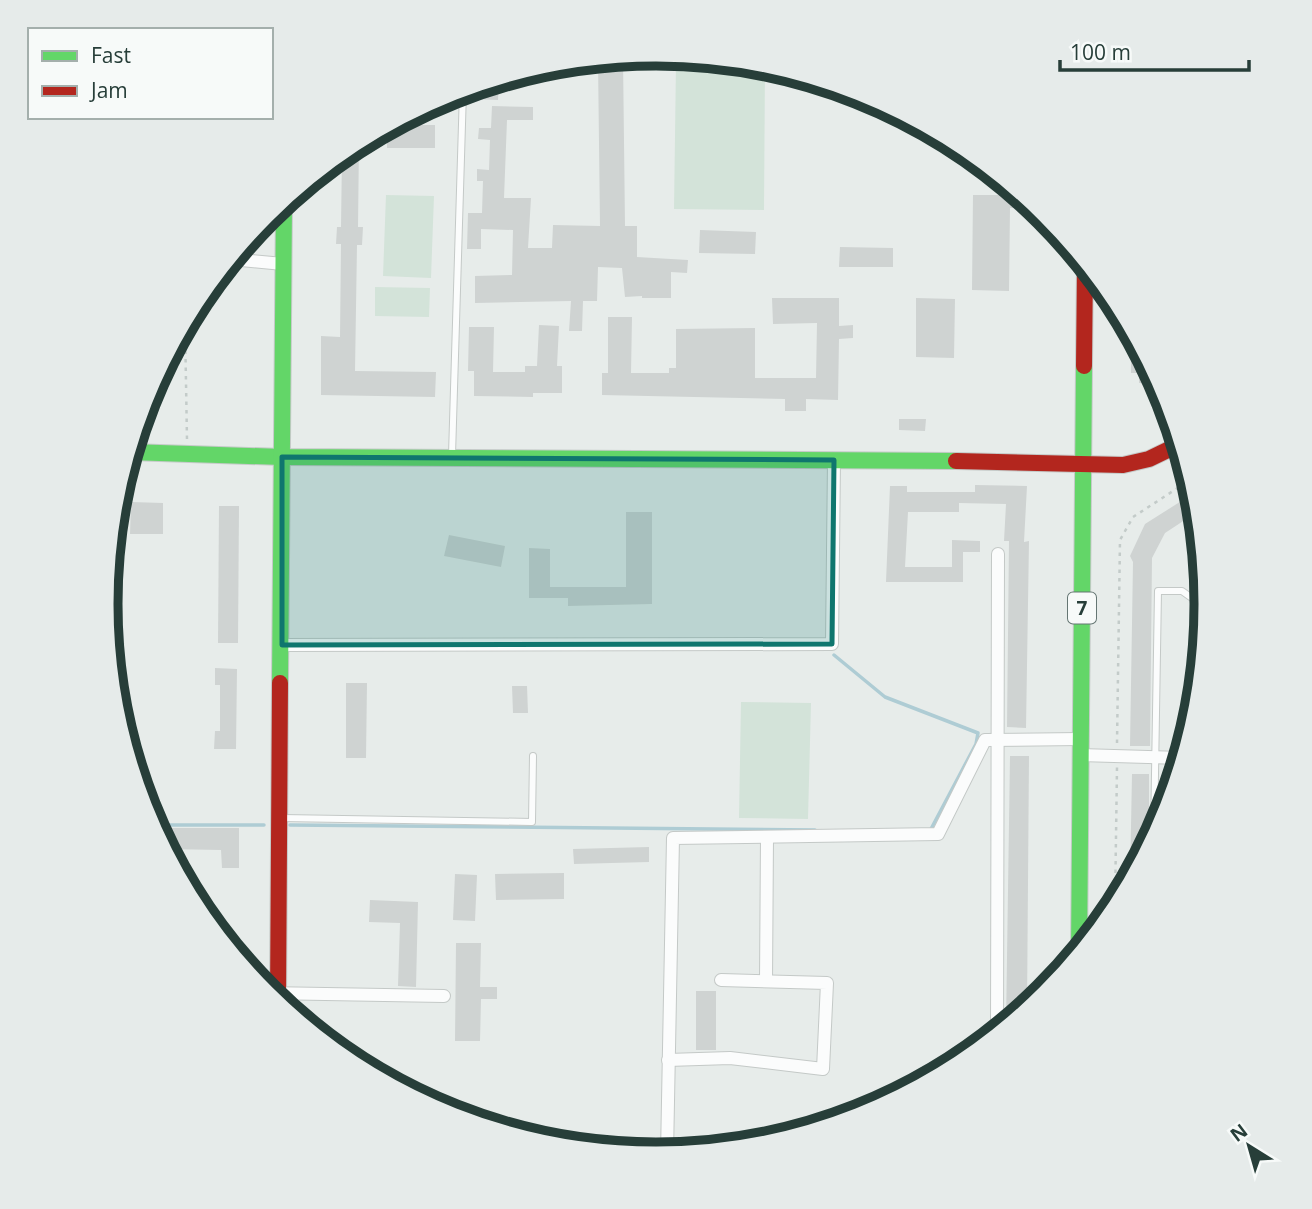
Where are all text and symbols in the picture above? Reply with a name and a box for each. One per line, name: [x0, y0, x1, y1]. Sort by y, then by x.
legend: [28, 28, 273, 119]
scale bar: [1060, 28, 1249, 72]
text: 100 m: [1070, 38, 1131, 66]
text: Fast: [91, 41, 131, 69]
text: Jam: [89, 76, 128, 104]
road number: 7: [1068, 593, 1096, 624]
north arrow: [1214, 1111, 1284, 1181]
text: N: [1225, 1117, 1253, 1147]

